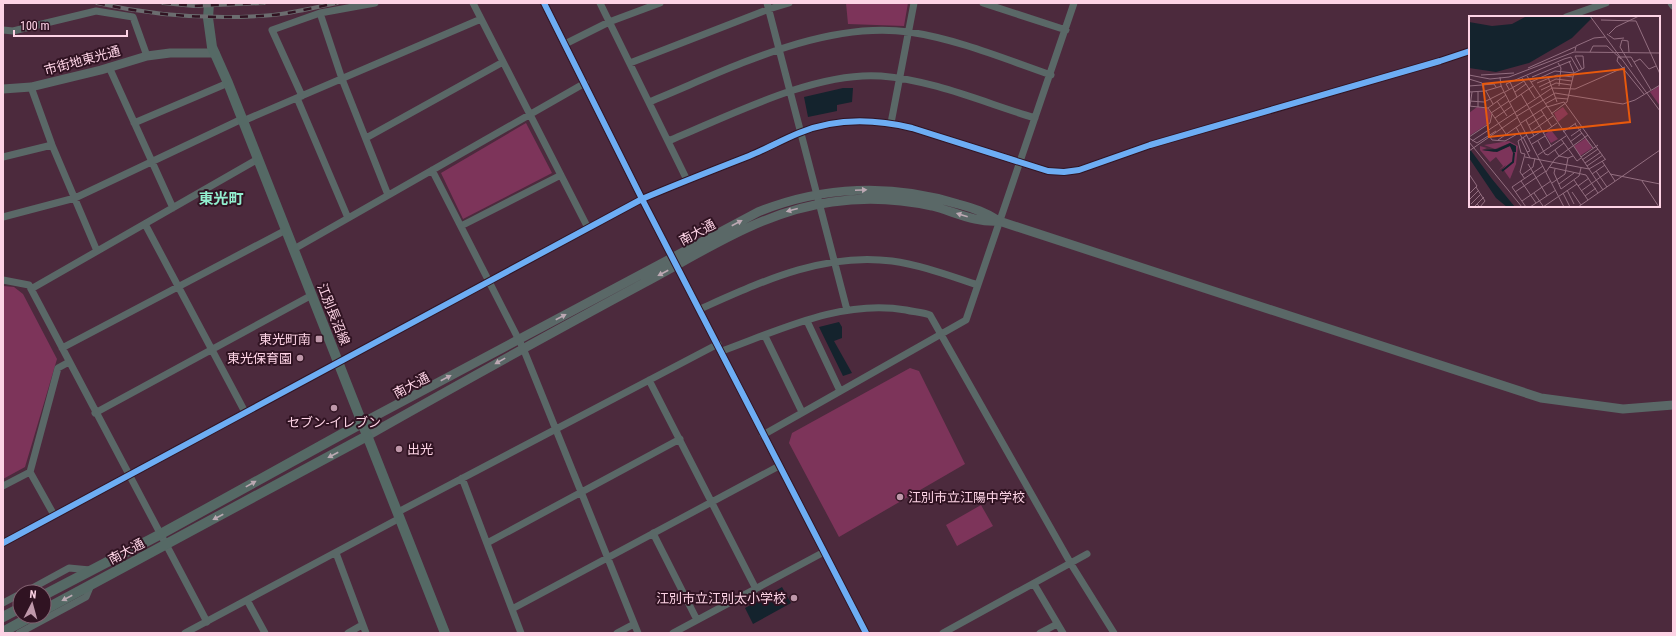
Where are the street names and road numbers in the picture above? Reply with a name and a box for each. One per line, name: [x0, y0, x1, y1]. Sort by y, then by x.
street label: 市街地東光通: [43, 43, 122, 78]
street label: 南大通: [676, 217, 718, 248]
street label: 江別長沼線: [314, 281, 353, 347]
street label: 南大通: [390, 370, 432, 401]
street label: 南大通: [105, 536, 147, 567]

